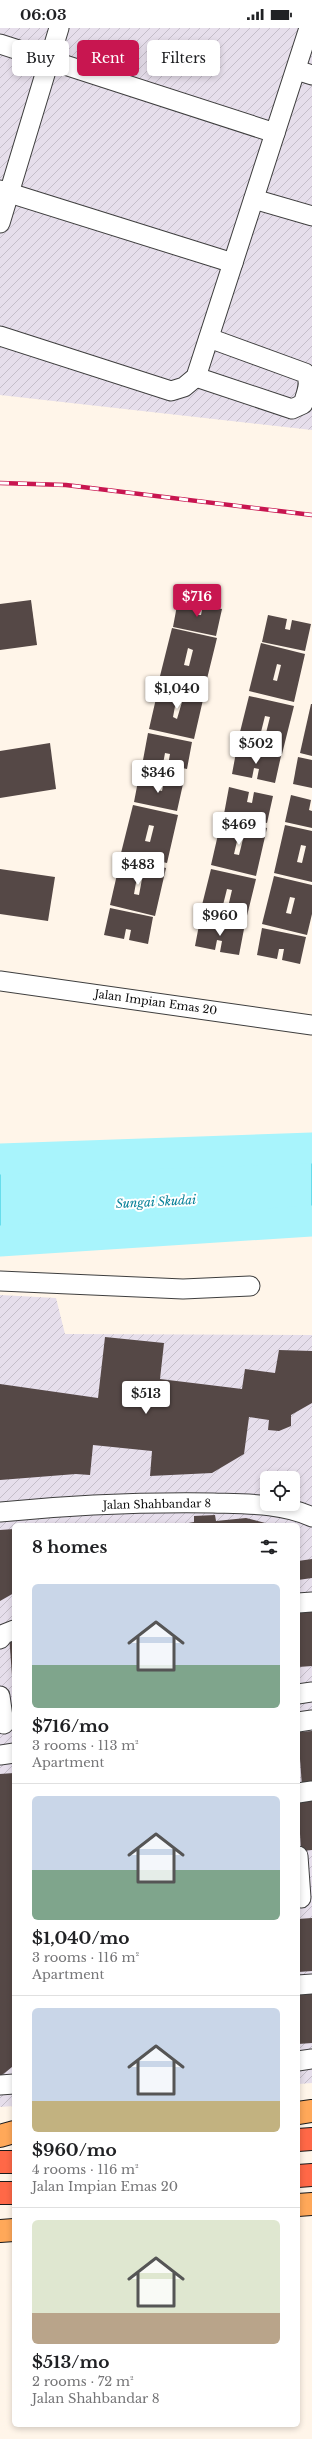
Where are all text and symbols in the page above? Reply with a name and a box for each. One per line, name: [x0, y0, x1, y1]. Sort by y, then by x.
text: 06:03: [20, 5, 67, 24]
chip: Buy: [12, 40, 69, 76]
chip: Rent: [77, 40, 139, 76]
chip: Filters: [147, 40, 220, 76]
pin: $716: [173, 584, 221, 618]
text: $716: [182, 588, 212, 605]
pin: $1,040: [144, 676, 210, 710]
text: $1,040: [154, 680, 200, 697]
pin: $502: [232, 731, 280, 765]
text: $502: [239, 735, 273, 752]
pin: $346: [134, 760, 182, 794]
text: $346: [141, 764, 175, 781]
pin: $469: [215, 812, 263, 846]
text: $469: [222, 816, 256, 833]
pin: $483: [114, 852, 162, 886]
text: $483: [121, 856, 155, 873]
pin: $960: [196, 903, 244, 937]
text: $960: [202, 907, 238, 924]
street label: Jalan Impian Emas 20: [92, 986, 218, 1018]
water label: Sungai Skudai: [115, 1192, 197, 1211]
pin: $513: [122, 1381, 170, 1415]
text: $513: [131, 1385, 161, 1402]
map controls: [260, 1471, 300, 1511]
button: locate: [260, 1471, 300, 1511]
street label: Jalan Shahbandar 8: [101, 1496, 211, 1512]
icon: filters: [258, 1536, 280, 1558]
text: 8 homes: [32, 1537, 107, 1558]
icon: home: [120, 1610, 192, 1682]
text: $716/mo: [32, 1716, 109, 1737]
text: 3 rooms · 113 m²: [32, 1737, 139, 1754]
text: Apartment: [32, 1754, 104, 1771]
icon: home: [120, 1822, 192, 1894]
text: $1,040/mo: [32, 1928, 130, 1949]
text: 3 rooms · 116 m²: [32, 1949, 139, 1966]
text: Apartment: [32, 1966, 104, 1983]
icon: home: [120, 2034, 192, 2106]
text: $960/mo: [32, 2140, 117, 2161]
text: 4 rooms · 116 m²: [32, 2161, 139, 2178]
text: Jalan Impian Emas 20: [32, 2178, 178, 2195]
icon: home: [120, 2246, 192, 2318]
text: $513/mo: [32, 2352, 109, 2373]
text: 2 rooms · 72 m²: [32, 2373, 134, 2390]
text: Jalan Shahbandar 8: [32, 2390, 160, 2407]

